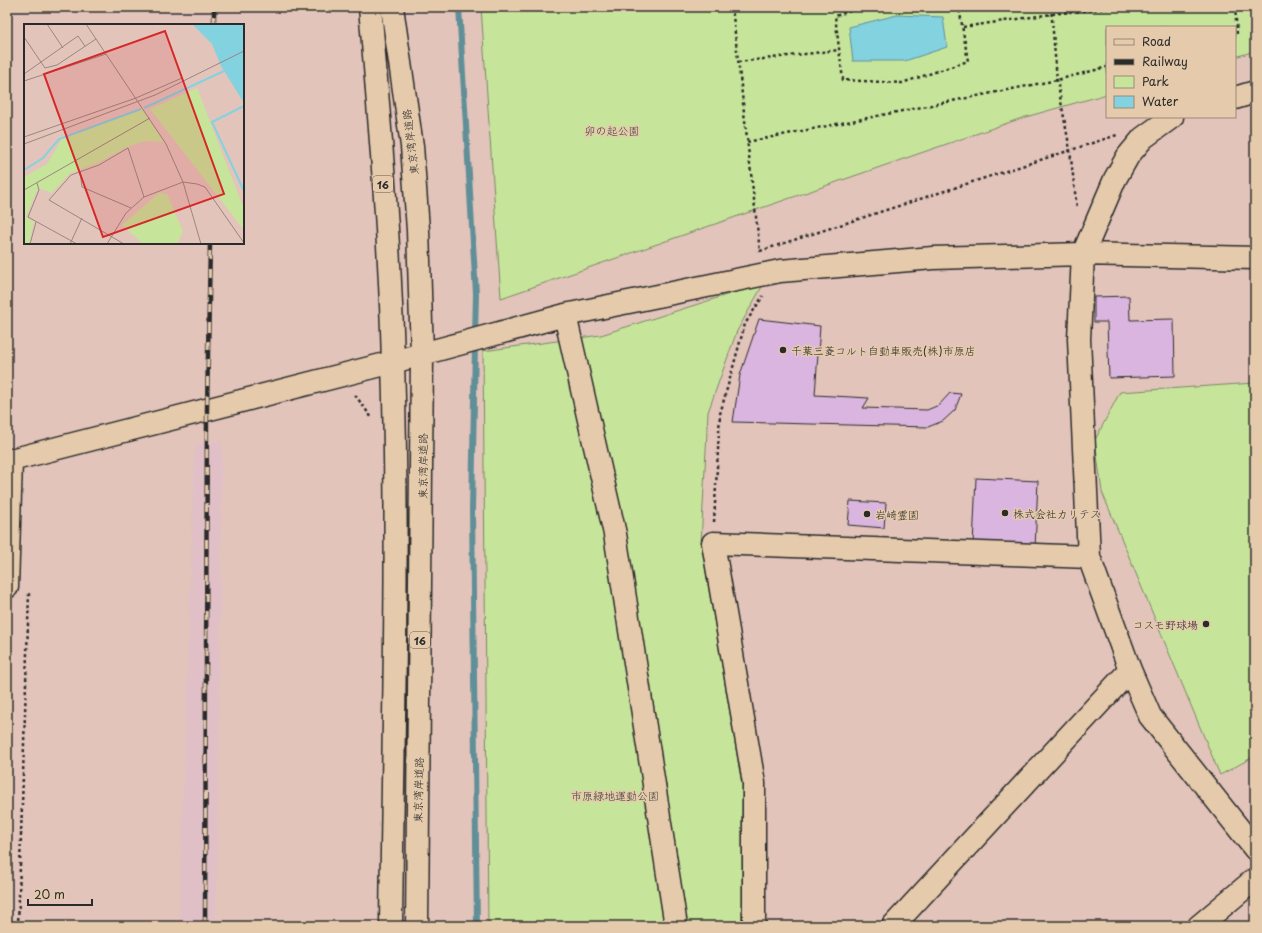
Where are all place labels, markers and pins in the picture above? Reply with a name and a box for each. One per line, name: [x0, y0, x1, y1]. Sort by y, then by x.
place label: 千葉三菱コルト自動車販売(株)市原店: [791, 342, 976, 359]
marker: 千葉三菱コルト自動車販売(株)市原店: [778, 345, 788, 355]
place label: 株式会社カリテス: [1013, 505, 1101, 522]
place label: 岩崎霊園: [875, 506, 919, 523]
marker: 株式会社カリテス: [1000, 508, 1010, 518]
marker: 岩崎霊園: [862, 509, 872, 519]
place label: コスモ野球場: [1132, 616, 1198, 633]
marker: コスモ野球場: [1201, 619, 1211, 629]

